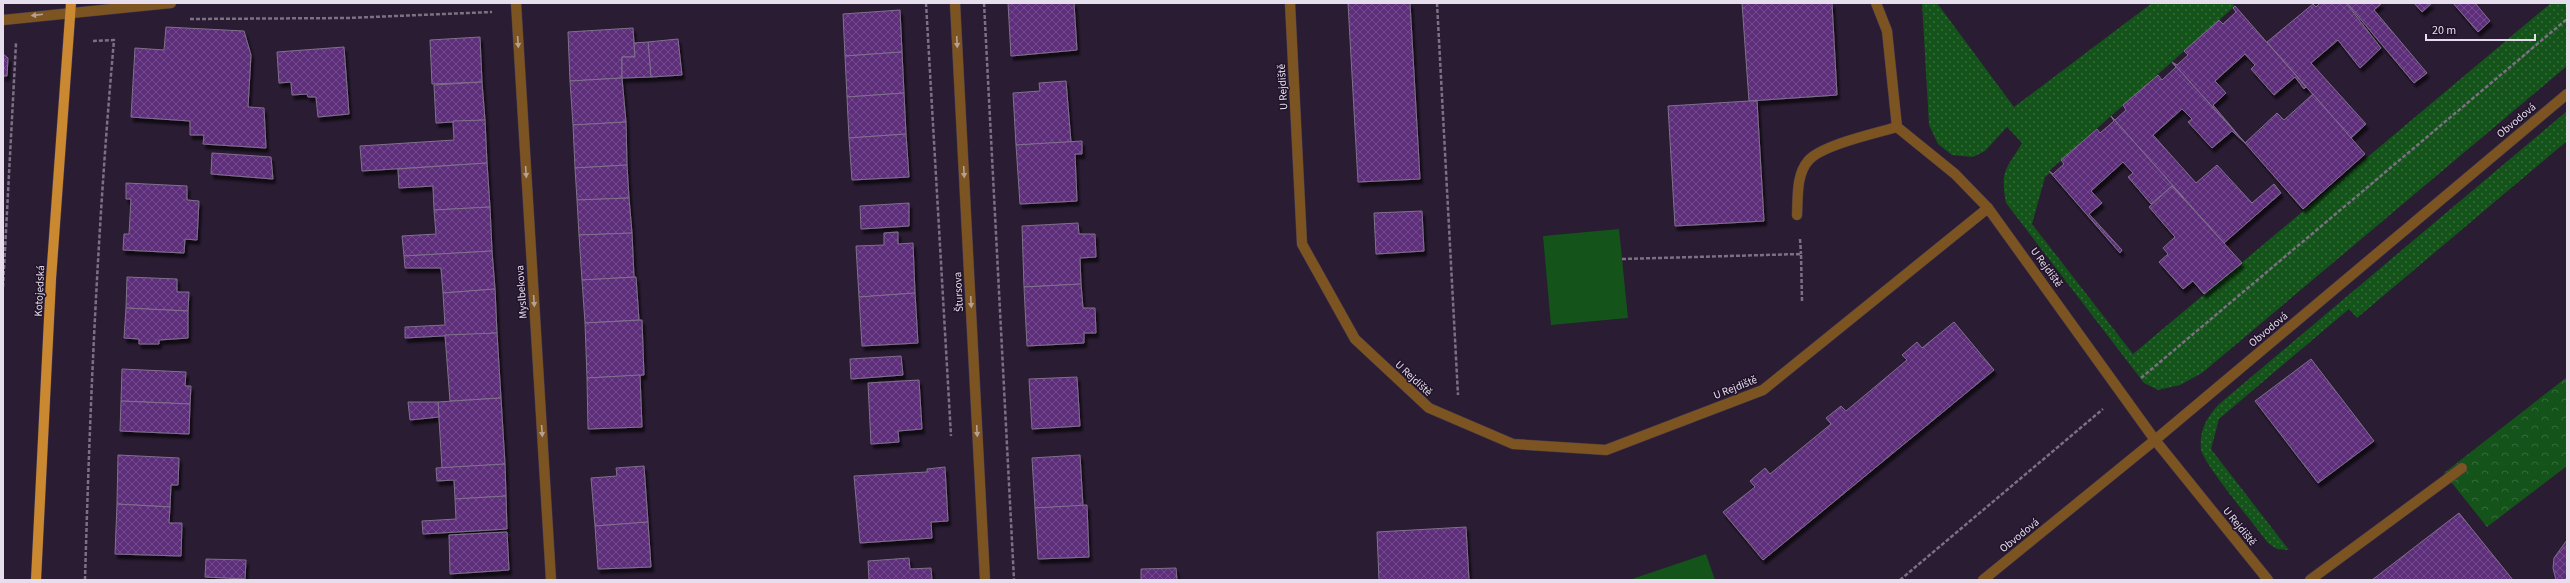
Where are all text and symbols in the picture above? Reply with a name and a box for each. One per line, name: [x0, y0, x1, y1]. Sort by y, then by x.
one-way arrow: [31, 12, 43, 19]
scale bar: [2426, 16, 2535, 42]
text: 20 m: [2432, 22, 2456, 39]
one-way arrow: [515, 36, 521, 49]
one-way arrow: [954, 36, 961, 48]
street label: U Rejdiště: [1274, 63, 1291, 110]
street label: Obvodová: [2494, 100, 2539, 141]
one-way arrow: [523, 166, 529, 179]
one-way arrow: [961, 166, 967, 179]
street label: U Rejdiště: [2027, 244, 2066, 291]
street label: Kotojedská: [31, 265, 48, 317]
street label: Myslbekova: [512, 265, 531, 319]
street label: Štursova: [950, 272, 967, 312]
one-way arrow: [531, 295, 537, 308]
one-way arrow: [967, 296, 974, 308]
street label: Obvodová: [2246, 309, 2291, 350]
street label: U Rejdiště: [1392, 357, 1436, 400]
street label: U Rejdiště: [1711, 372, 1760, 403]
one-way arrow: [539, 425, 545, 438]
one-way arrow: [974, 425, 981, 437]
street label: U Rejdiště: [2219, 504, 2260, 549]
street label: Obvodová: [1996, 515, 2042, 556]

